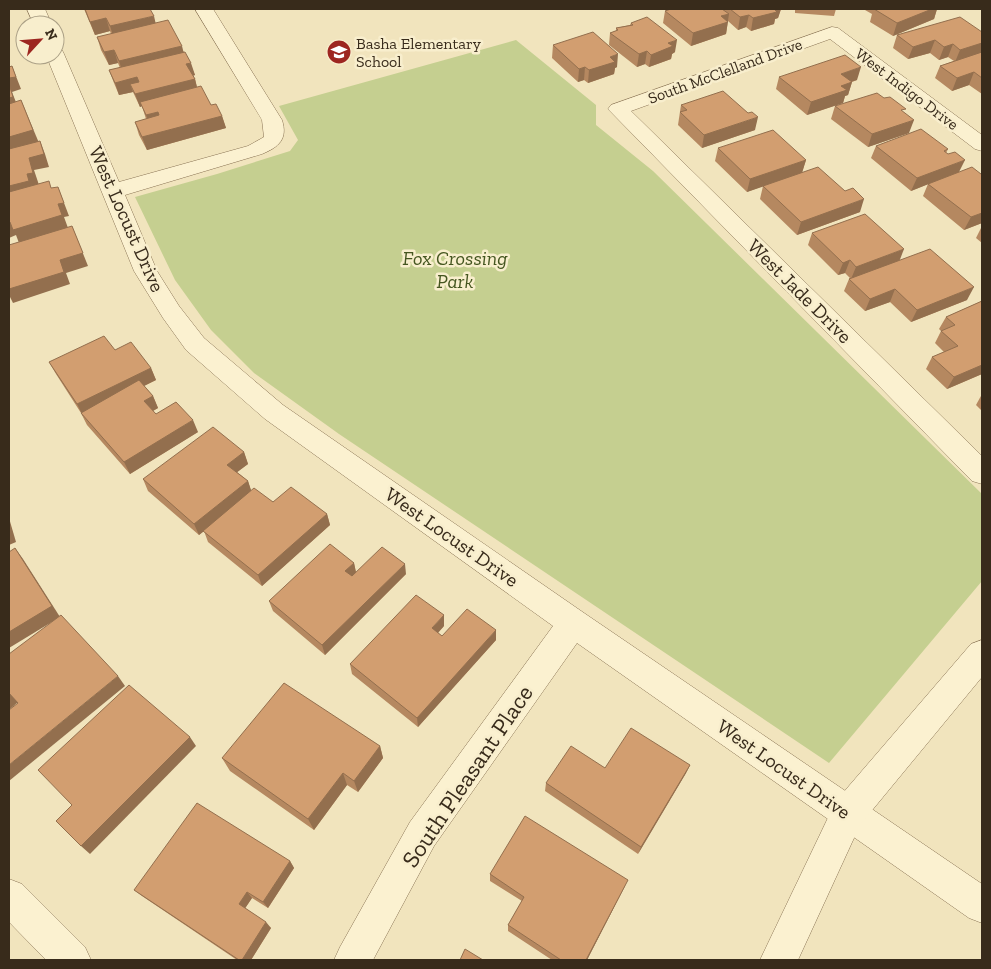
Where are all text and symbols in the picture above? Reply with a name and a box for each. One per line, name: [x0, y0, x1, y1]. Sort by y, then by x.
north arrow: [15, 15, 65, 65]
text: N: [41, 26, 61, 43]
place label: Basha Elementary School: [356, 34, 482, 71]
street label: South McClelland Drive: [645, 34, 805, 108]
school or university icon: Basha Elementary School: [326, 39, 352, 65]
street label: West Indigo Drive: [852, 44, 962, 134]
street label: West Locust Drive: [84, 142, 170, 296]
street label: West Jade Drive: [743, 234, 857, 348]
park label: Fox Crossing Park: [402, 246, 508, 293]
street label: West Locust Drive: [381, 482, 523, 592]
street label: South Pleasant Place: [395, 679, 539, 873]
street label: West Locust Drive: [713, 714, 855, 824]

